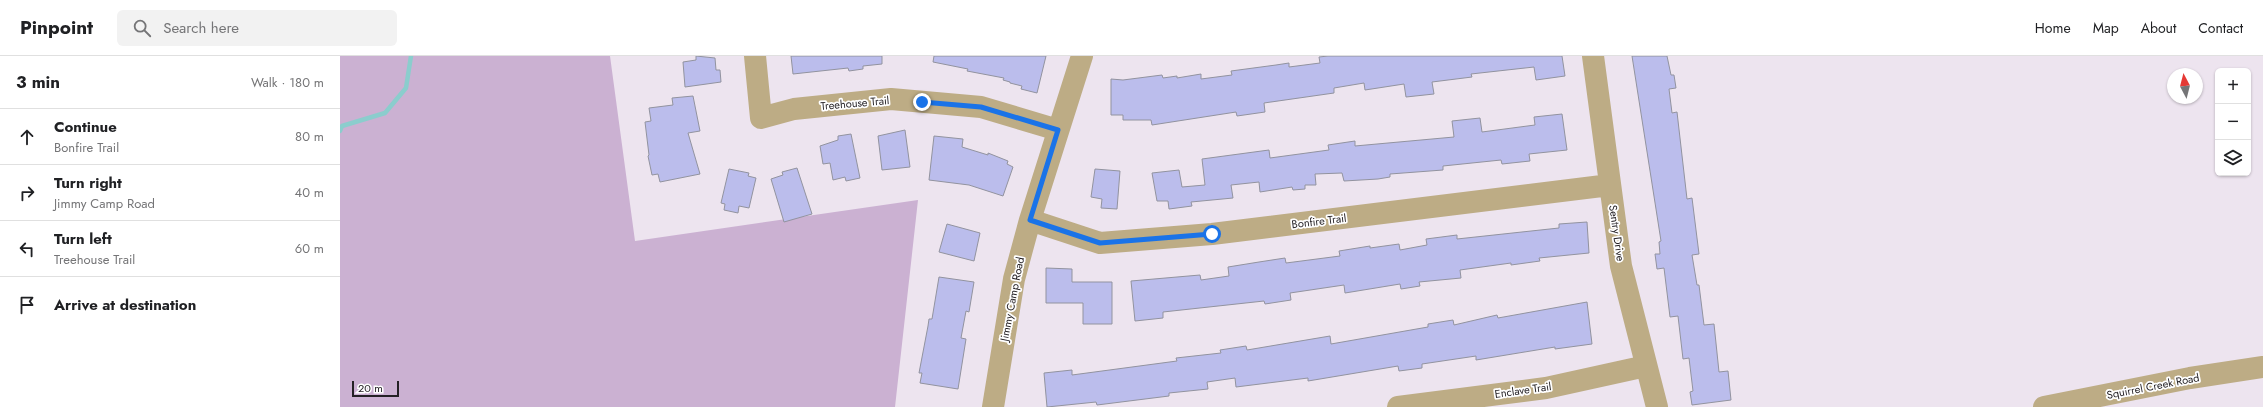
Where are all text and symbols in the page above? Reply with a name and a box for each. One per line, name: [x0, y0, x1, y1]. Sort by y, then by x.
search box: [117, 10, 397, 46]
text: Pinpoint: [20, 14, 93, 41]
icon: search: [131, 17, 153, 39]
text: Search here: [163, 17, 239, 39]
text: Home: [2035, 18, 2071, 38]
text: Map: [2093, 18, 2119, 38]
text: About: [2141, 18, 2176, 38]
text: Contact: [2198, 18, 2243, 38]
north arrow: [2167, 68, 2203, 104]
map controls: [2215, 68, 2251, 176]
button: +: [2215, 68, 2251, 104]
text: 3 min: [16, 70, 60, 94]
text: Walk · 180 m: [251, 73, 324, 92]
street label: Treehouse Trail: [820, 92, 890, 114]
route end: [913, 93, 931, 111]
button: −: [2215, 104, 2251, 140]
text: Continue: [54, 116, 117, 138]
icon: ahead: [16, 126, 38, 148]
text: 80 m: [295, 127, 324, 146]
text: Bonfire Trail: [54, 138, 119, 157]
button: layers: [2215, 140, 2251, 176]
text: Turn right: [54, 172, 122, 194]
icon: right: [16, 182, 38, 204]
text: 40 m: [295, 183, 324, 202]
text: Jimmy Camp Road: [54, 194, 155, 213]
street label: Sentry Drive: [1605, 204, 1629, 263]
street label: Bonfire Trail: [1291, 210, 1347, 232]
route start: [1203, 225, 1221, 243]
text: Turn left: [54, 228, 112, 250]
icon: left: [16, 238, 38, 260]
text: 60 m: [295, 239, 324, 258]
text: Treehouse Trail: [54, 250, 135, 269]
street label: Jimmy Camp Road: [996, 256, 1028, 344]
icon: arrive: [16, 294, 38, 316]
text: Arrive at destination: [54, 294, 196, 316]
street label: Squirrel Creek Road: [2105, 369, 2201, 403]
street label: Enclave Trail: [1494, 378, 1552, 402]
scale bar: [352, 379, 399, 398]
text: 20 m: [358, 380, 383, 396]

